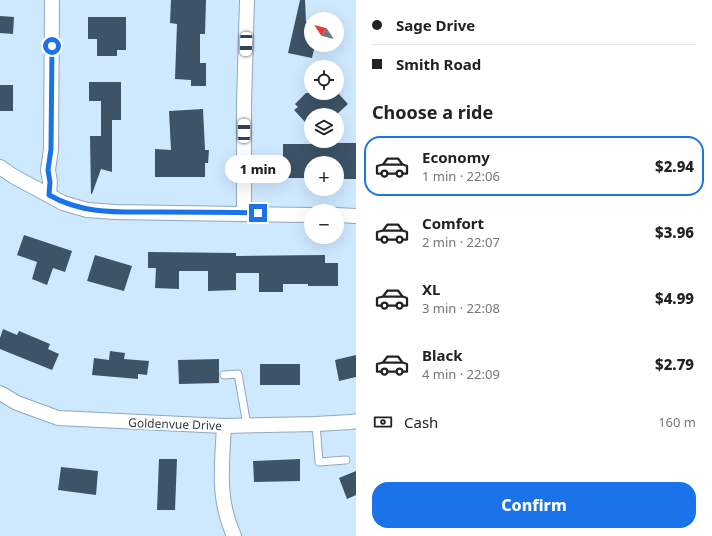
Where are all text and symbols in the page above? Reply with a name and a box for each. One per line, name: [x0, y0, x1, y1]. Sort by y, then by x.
north arrow: [304, 12, 344, 52]
map controls: [304, 12, 344, 244]
text: Sage Drive: [396, 15, 475, 35]
car: [240, 32, 252, 56]
route start: [43, 37, 61, 55]
text: Smith Road: [396, 54, 481, 74]
button: locate: [304, 60, 344, 100]
text: Choose a ride: [372, 100, 493, 124]
button: layers: [304, 108, 344, 148]
car: [238, 119, 250, 143]
text: Economy: [422, 147, 490, 167]
icon: car: [374, 148, 410, 184]
callout: 1 min: [225, 155, 291, 183]
button: +: [304, 156, 344, 196]
text: $2.94: [655, 156, 694, 176]
text: 1 min: [240, 160, 276, 178]
text: 1 min · 22:06: [422, 167, 500, 185]
route end: [249, 204, 267, 222]
button: −: [304, 204, 344, 244]
text: Comfort: [422, 213, 484, 233]
icon: car: [374, 214, 410, 250]
text: $3.96: [655, 222, 694, 242]
text: 2 min · 22:07: [422, 233, 500, 251]
text: XL: [422, 279, 440, 299]
icon: car: [374, 280, 410, 316]
text: $4.99: [655, 288, 694, 308]
text: 3 min · 22:08: [422, 299, 500, 317]
text: Black: [422, 345, 462, 365]
icon: car: [374, 346, 410, 382]
text: $2.79: [655, 354, 694, 374]
text: 4 min · 22:09: [422, 365, 500, 383]
icon: cash: [372, 411, 394, 433]
text: Cash: [404, 412, 438, 432]
text: 160 m: [658, 413, 696, 431]
street label: Goldenvue Drive: [128, 414, 222, 434]
button: Confirm: [372, 482, 696, 528]

